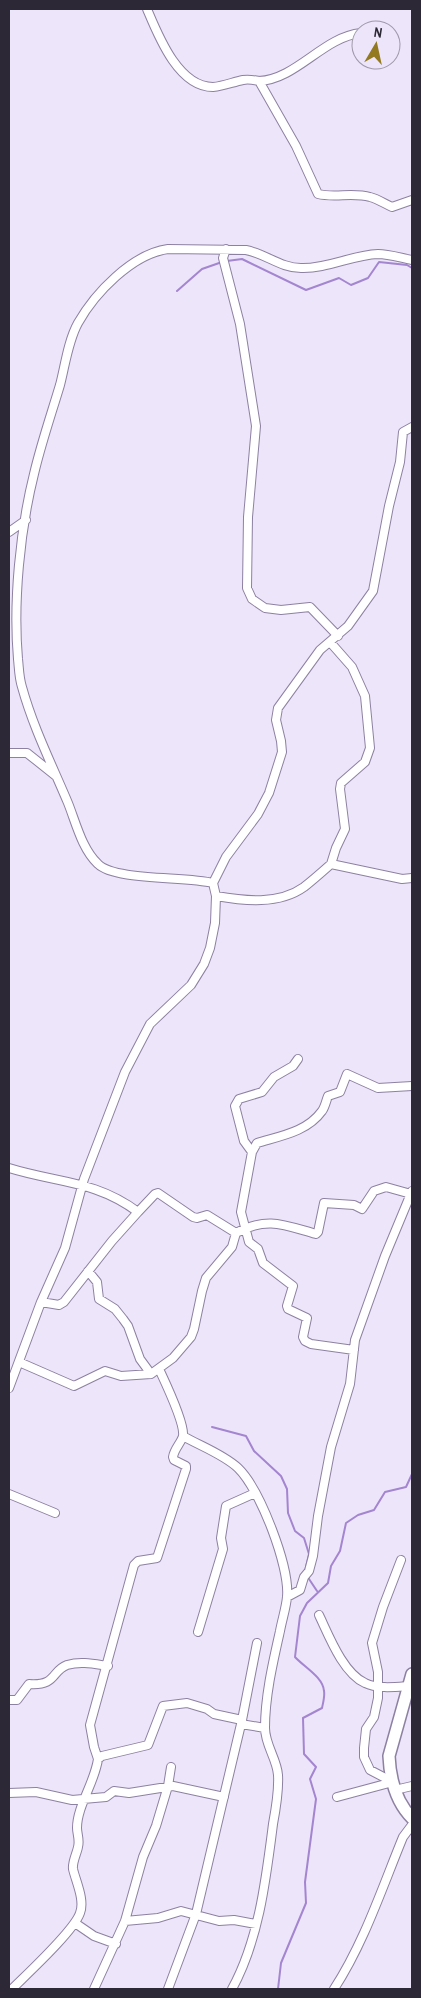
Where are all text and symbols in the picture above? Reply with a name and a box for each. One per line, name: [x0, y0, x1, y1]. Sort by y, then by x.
north arrow: [351, 20, 401, 70]
text: N: [373, 23, 384, 42]

